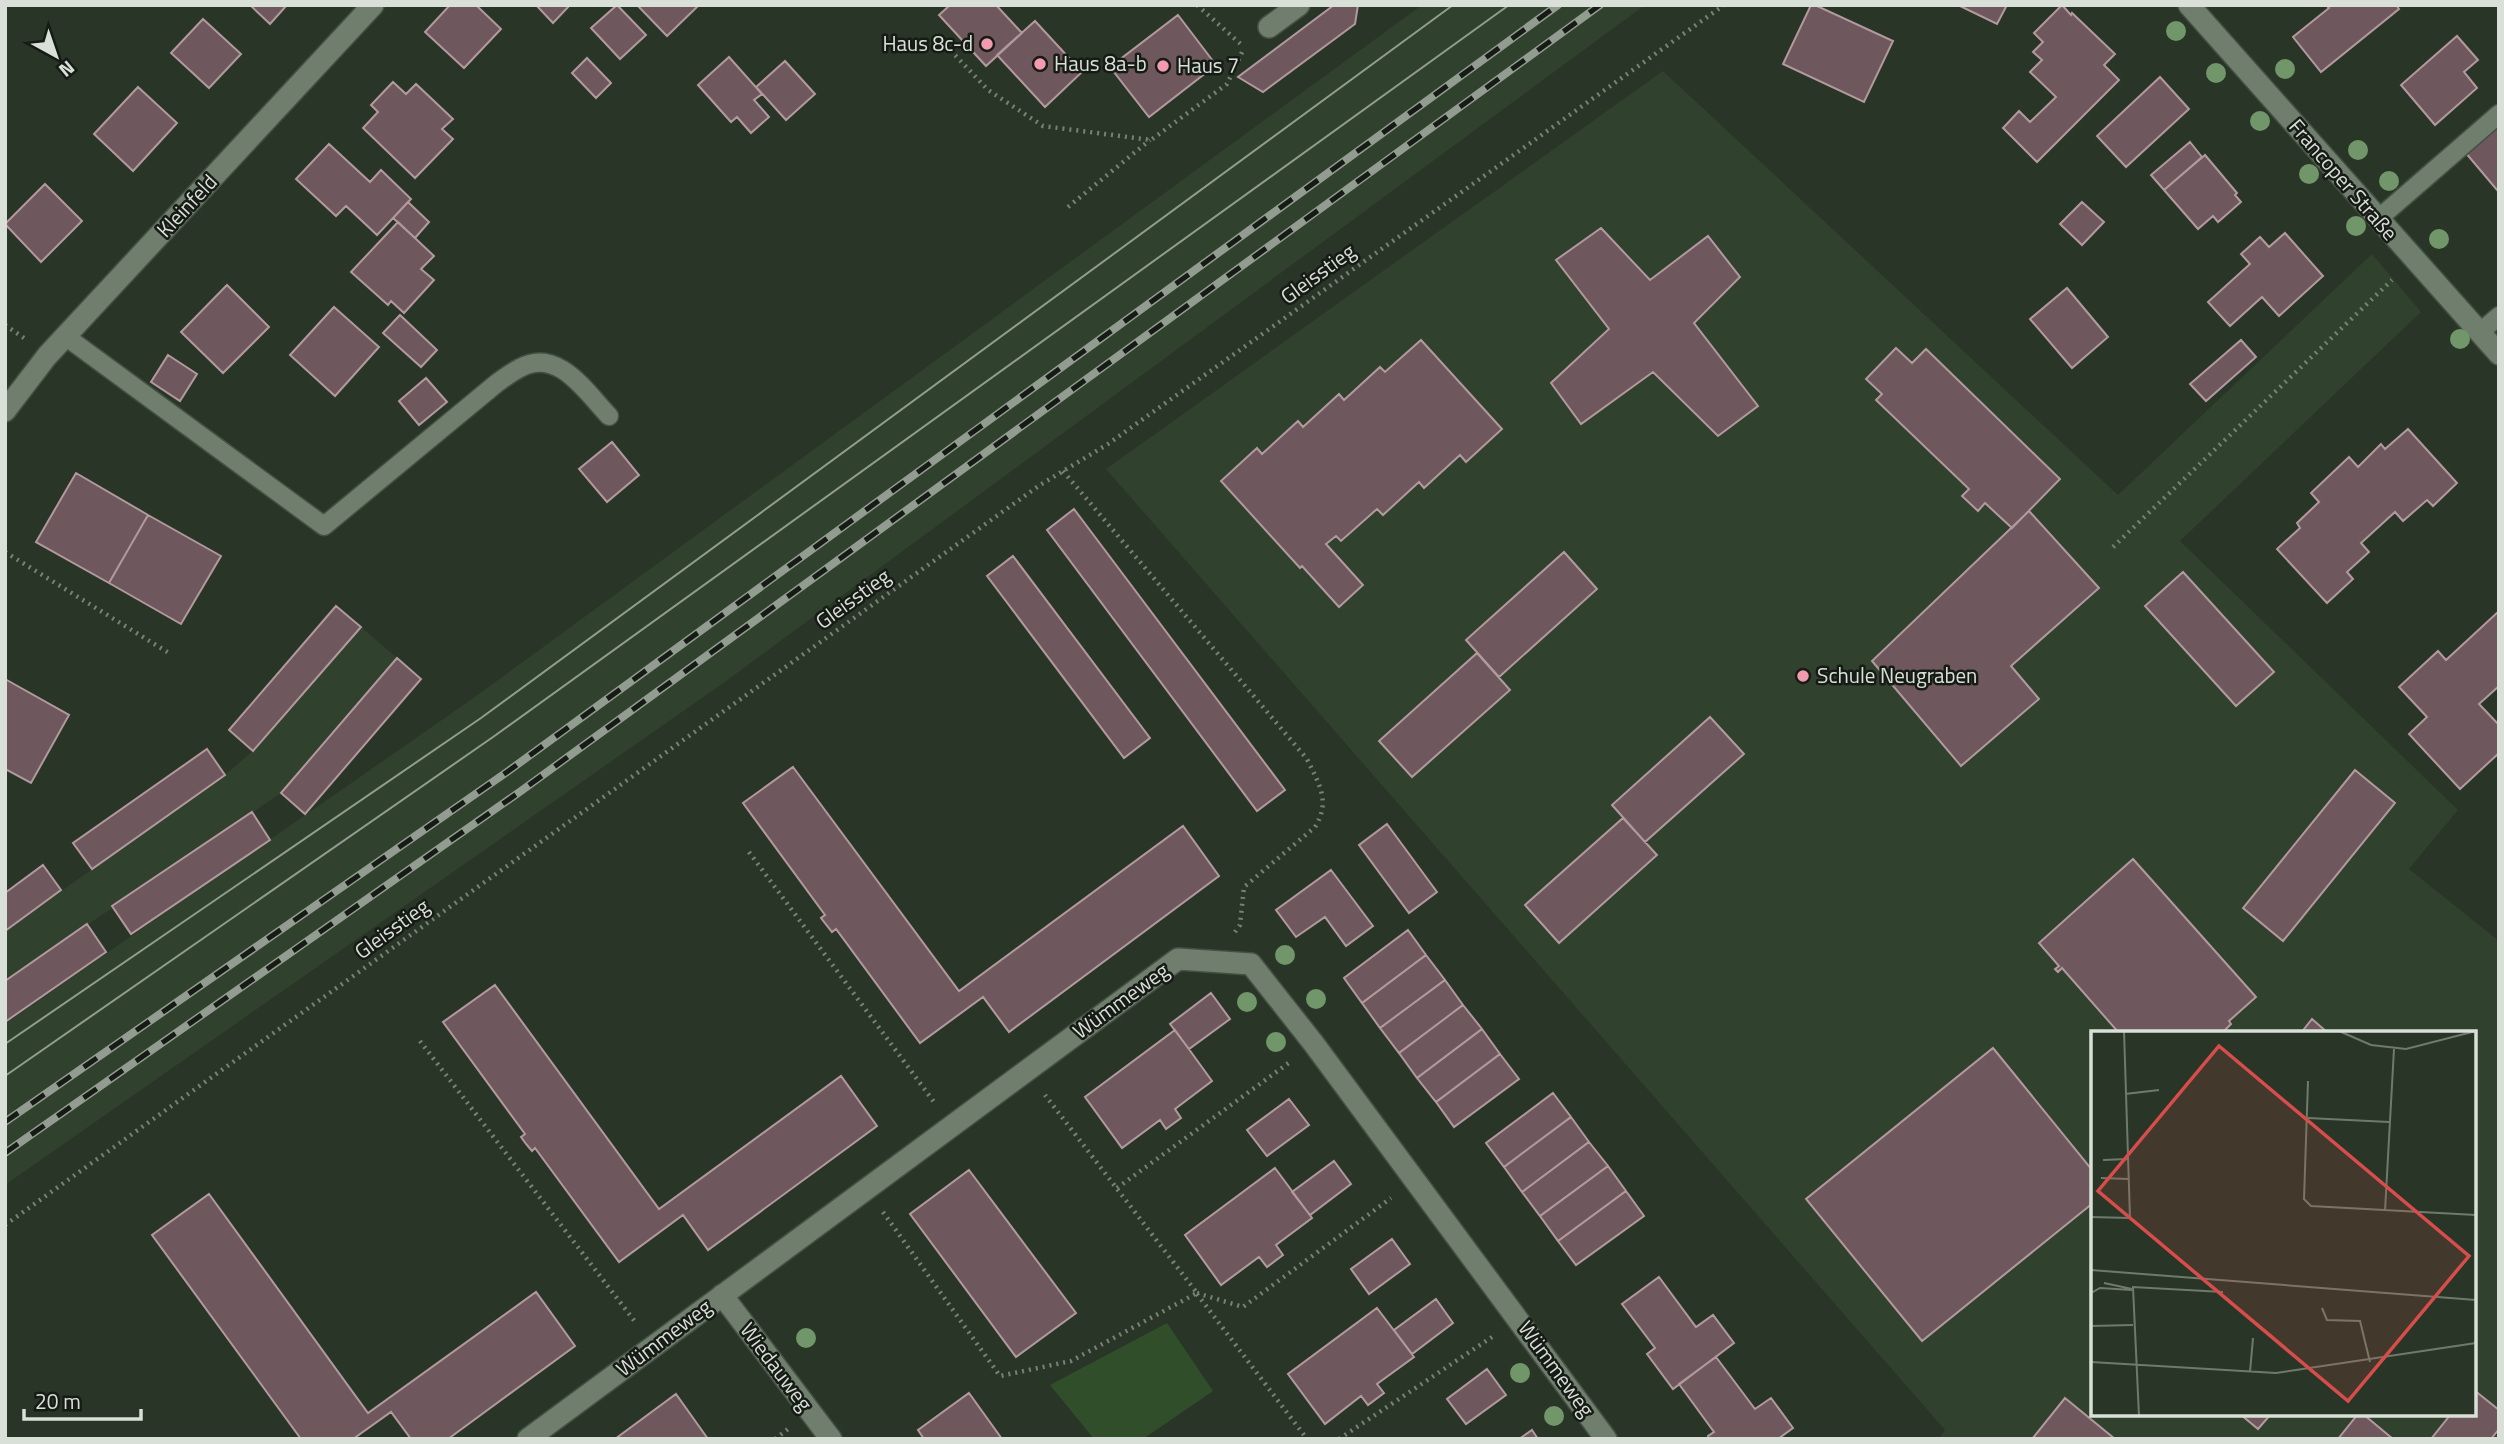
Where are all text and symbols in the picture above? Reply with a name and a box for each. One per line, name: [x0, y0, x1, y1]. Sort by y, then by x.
north arrow: [21, 21, 91, 91]
place label: Haus 8c-d: [882, 27, 973, 59]
marker: Haus 8c-d: [979, 36, 995, 52]
place label: Haus 8a-b: [1054, 47, 1147, 79]
place label: Haus 7: [1177, 49, 1239, 81]
text: N: [53, 54, 82, 85]
marker: Haus 8a-b: [1032, 56, 1048, 72]
marker: Haus 7: [1155, 58, 1171, 74]
street label: Francoper Straße: [2282, 111, 2406, 247]
street label: Kleinfeld: [148, 166, 224, 244]
street label: Gleisstieg: [1273, 235, 1362, 311]
street label: Gleisstieg: [808, 560, 897, 636]
place label: Schule Neugraben: [1817, 659, 1977, 691]
marker: Schule Neugraben: [1795, 668, 1811, 684]
street label: Gleisstieg: [347, 890, 436, 966]
street label: Wümmeweg: [1066, 954, 1175, 1046]
inset map: [2091, 1031, 2476, 1416]
street label: Wümmeweg: [609, 1290, 718, 1384]
street label: Wümmeweg: [1511, 1314, 1603, 1423]
street label: Wiedauweg: [733, 1315, 821, 1418]
scale bar: [24, 1378, 142, 1422]
text: 20 m: [35, 1385, 81, 1417]

